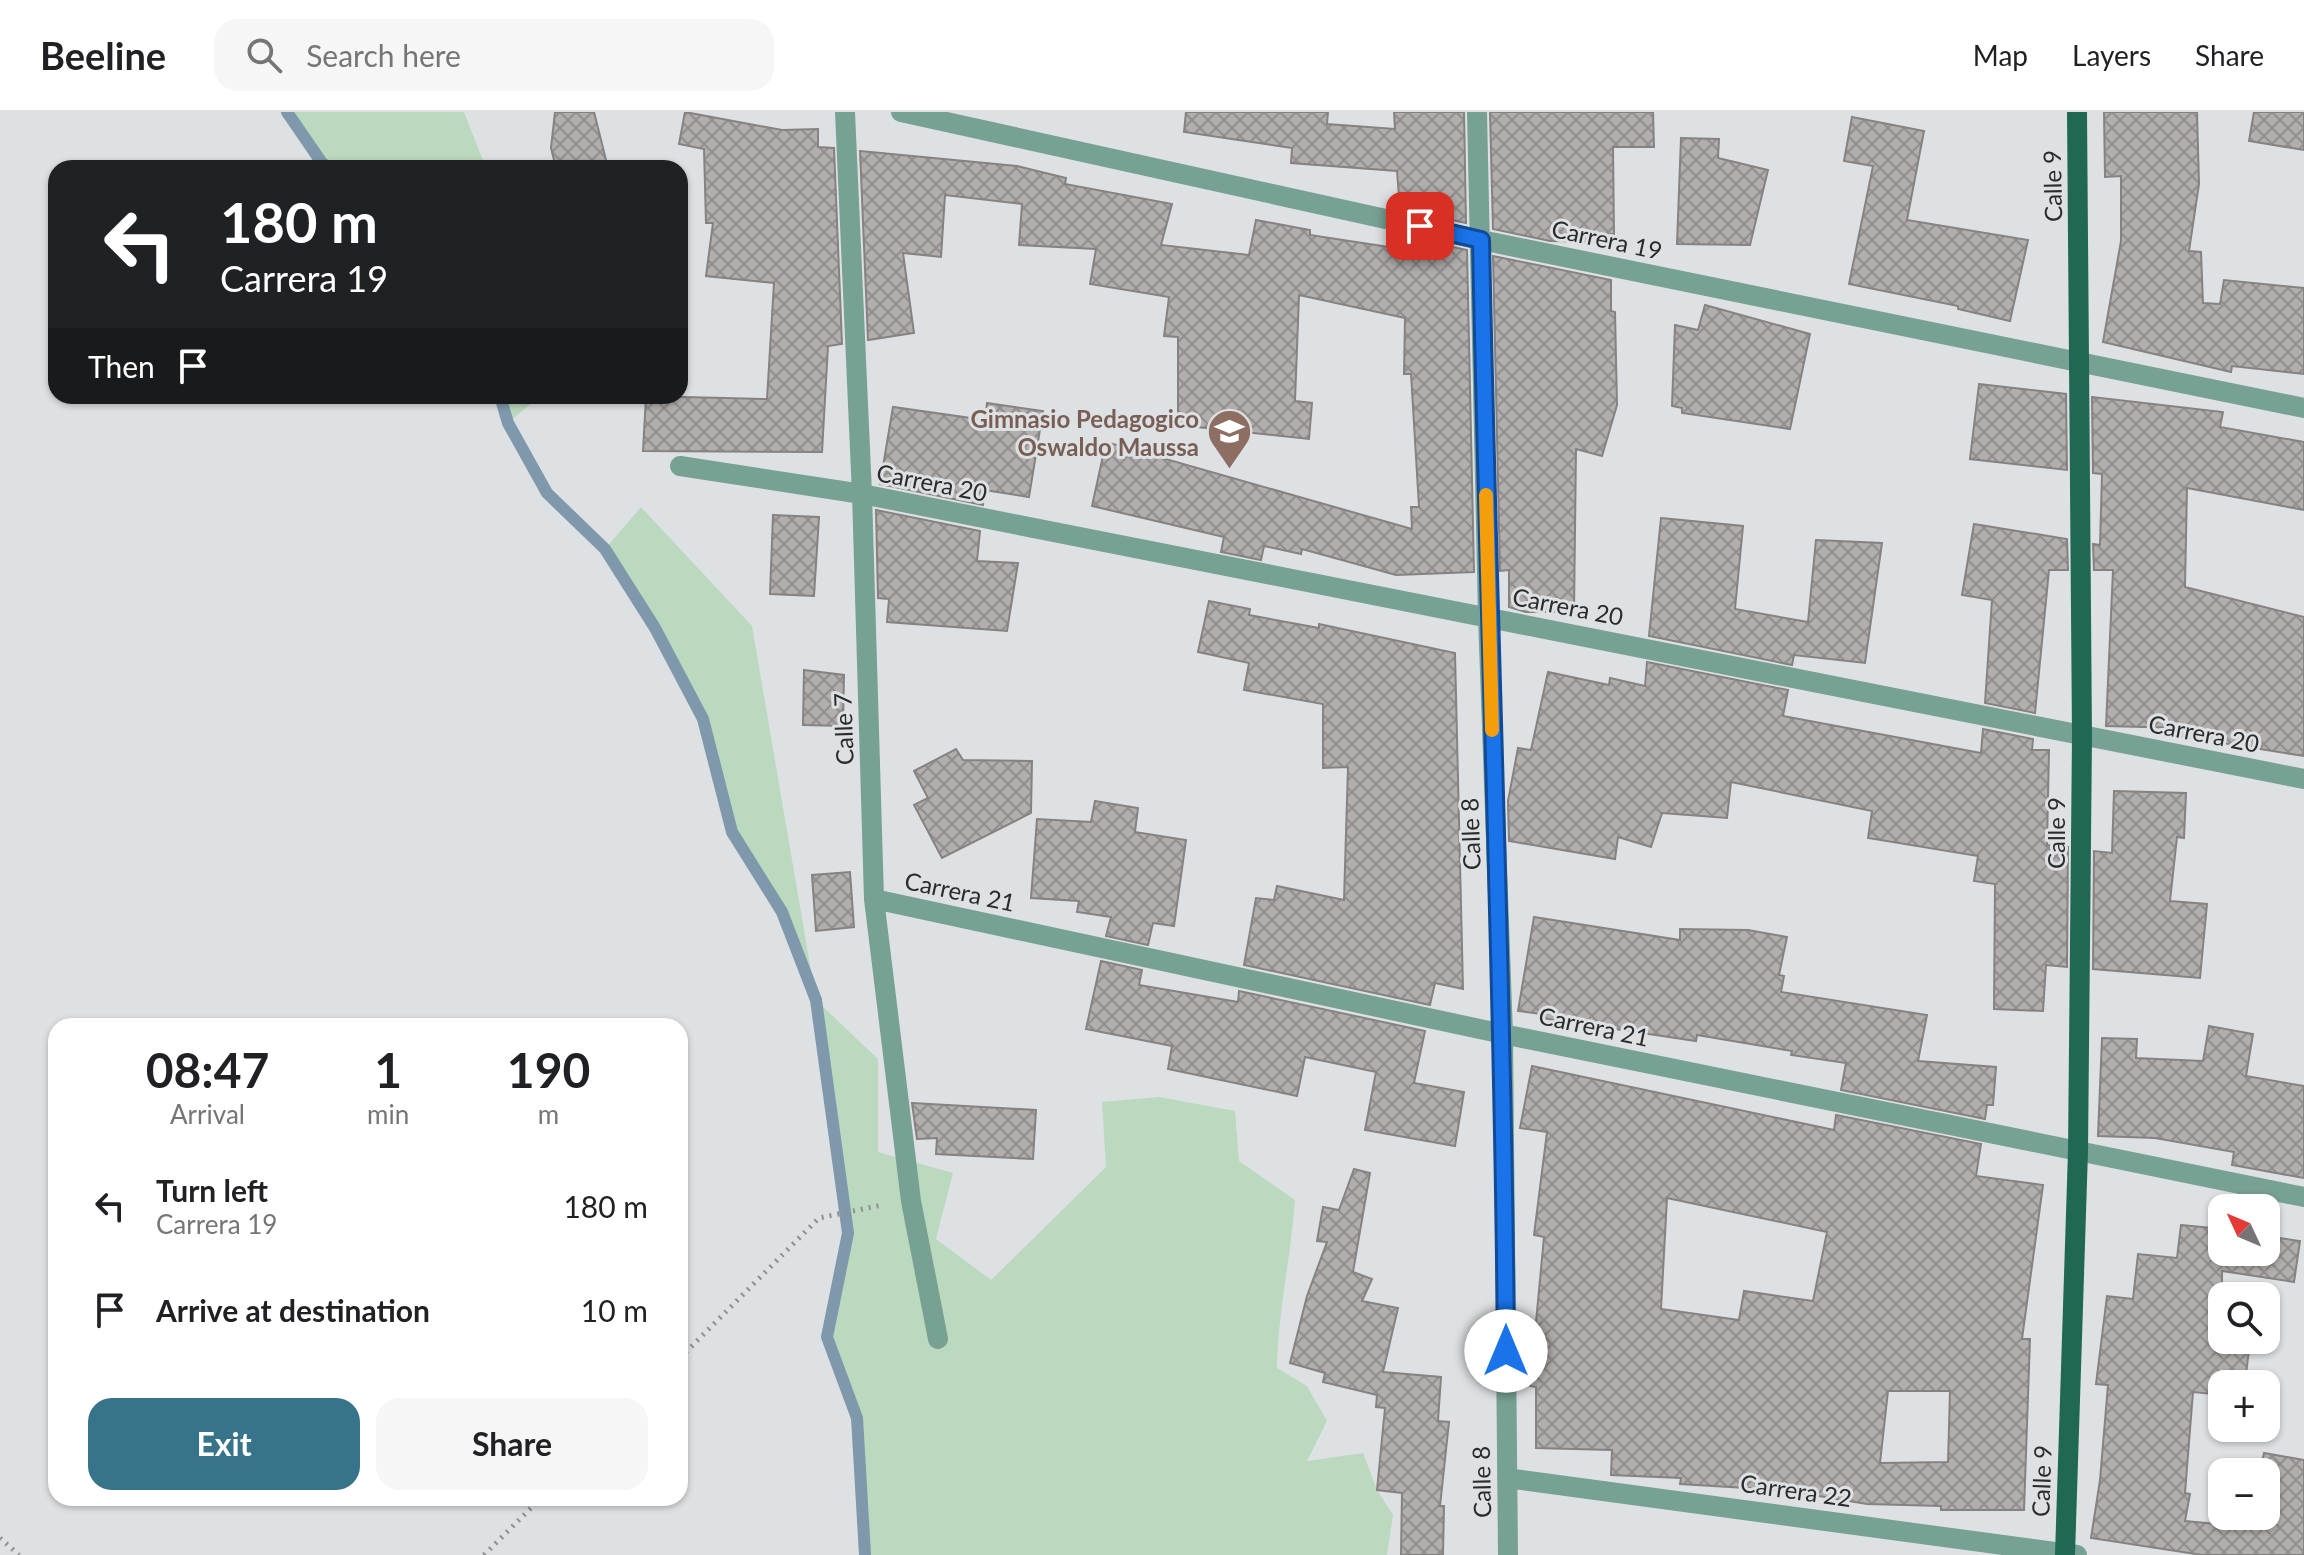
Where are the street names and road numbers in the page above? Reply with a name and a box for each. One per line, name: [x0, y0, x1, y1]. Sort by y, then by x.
street label: Calle 9: [2037, 150, 2067, 222]
street label: Carrera 19: [1549, 213, 1665, 265]
street label: Carrera 20: [874, 457, 990, 507]
street label: Carrera 20: [1510, 581, 1626, 631]
street label: Calle 7: [827, 693, 859, 765]
street label: Carrera 20: [2146, 708, 2262, 758]
street label: Calle 9: [2041, 797, 2070, 869]
street label: Calle 8: [1454, 798, 1486, 870]
street label: Carrera 21: [902, 865, 1018, 917]
street label: Carrera 21: [1536, 1000, 1652, 1052]
street label: Calle 9: [2025, 1445, 2057, 1517]
street label: Calle 8: [1466, 1446, 1496, 1518]
street label: Carrera 22: [1738, 1468, 1854, 1512]

